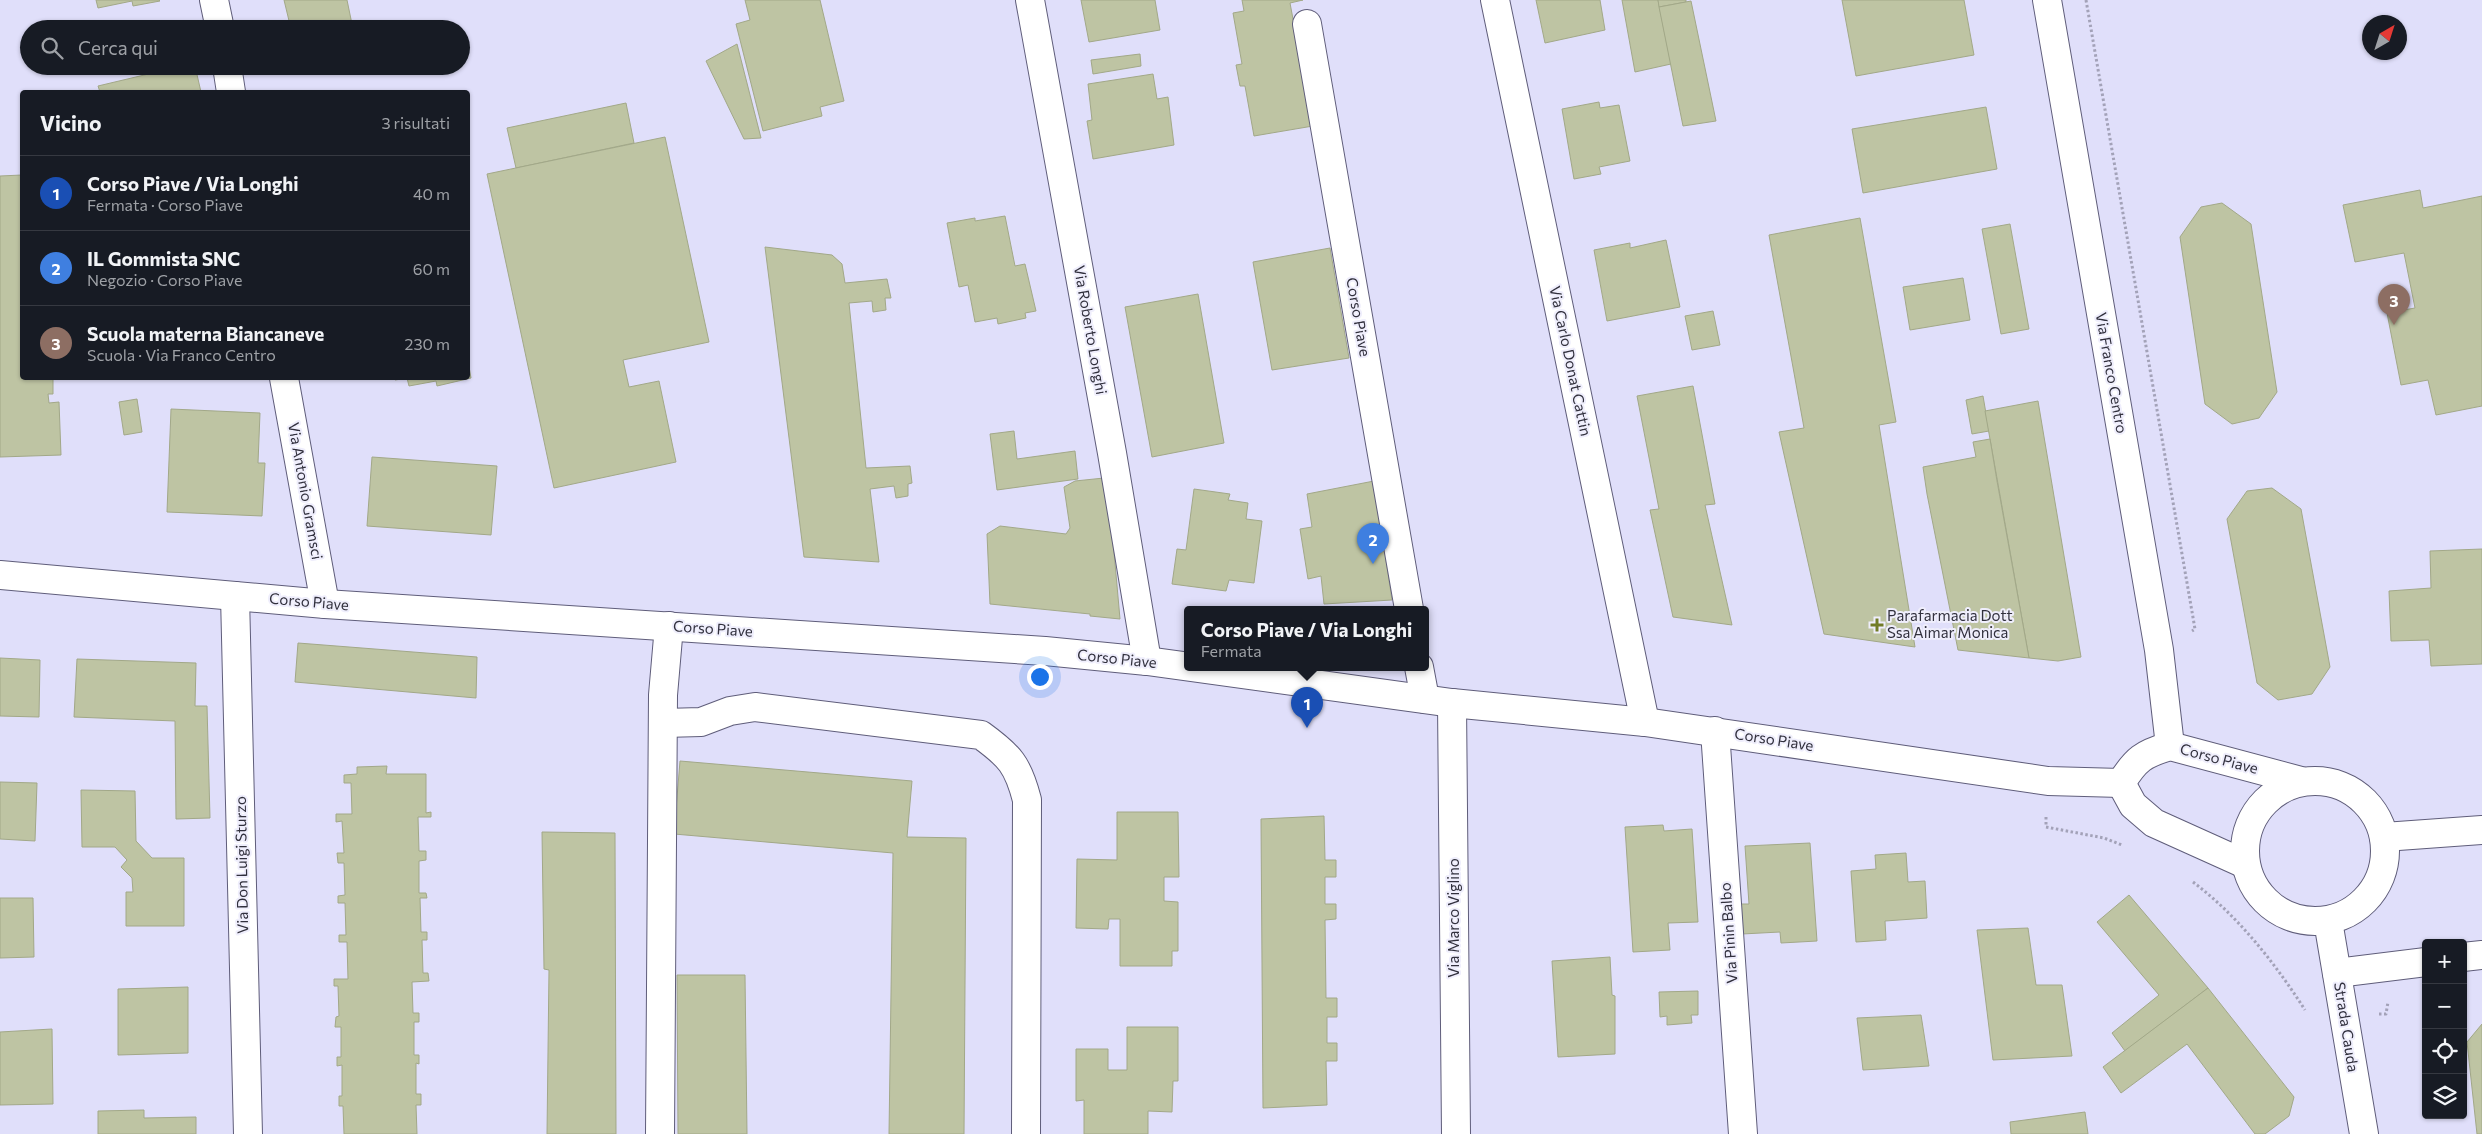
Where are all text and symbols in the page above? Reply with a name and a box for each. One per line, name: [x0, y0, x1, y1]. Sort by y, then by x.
north arrow: [2362, 15, 2407, 60]
search box: [20, 20, 470, 75]
icon: search: [38, 34, 66, 62]
text: Cerca qui: [78, 36, 158, 59]
text: Vicino: [40, 110, 101, 135]
text: 3 risultati: [381, 113, 450, 132]
text: Corso Piave / Via Longhi: [87, 172, 298, 195]
text: 1: [52, 184, 60, 203]
text: 40 m: [413, 184, 450, 203]
text: Fermata · Corso Piave: [87, 195, 243, 214]
text: IL Gommista SNC: [87, 247, 240, 270]
text: 2: [51, 259, 61, 278]
text: 60 m: [413, 259, 450, 278]
street label: Via Roberto Longhi: [1071, 264, 1111, 396]
text: Negozio · Corso Piave: [87, 270, 242, 289]
street label: Corso Piave: [1343, 276, 1375, 358]
street label: Via Carlo Donat Cattin: [1546, 284, 1596, 437]
pin: 3: [2378, 284, 2410, 325]
street label: Via Franco Centro: [2092, 311, 2131, 435]
text: Scuola materna Biancaneve: [87, 322, 324, 345]
text: 3: [51, 334, 61, 353]
text: 230 m: [405, 334, 450, 353]
text: Scuola · Via Franco Centro: [87, 345, 276, 364]
street label: Via Antonio Gramsci: [285, 421, 327, 561]
pin: 2: [1357, 523, 1389, 564]
street label: Corso Piave: [268, 589, 350, 613]
popup: [1184, 606, 1429, 671]
place label: Parafarmacia Dott Ssa Aimar Monica: [1887, 606, 2013, 641]
street label: Corso Piave: [673, 616, 754, 640]
text: Corso Piave / Via Longhi: [1201, 618, 1412, 641]
marker: Parafarmacia Dott Ssa Aimar Monica: [1871, 619, 1883, 631]
text: Fermata: [1201, 641, 1262, 660]
street label: Corso Piave: [1076, 645, 1158, 671]
your location: [1027, 664, 1053, 690]
pin: 1: [1291, 687, 1323, 728]
street label: Corso Piave: [1733, 724, 1815, 754]
street label: Corso Piave: [2178, 739, 2260, 777]
street label: Via Don Luigi Sturzo: [231, 796, 251, 934]
street label: Via Marco Viglino: [1444, 858, 1462, 978]
street label: Via Pinin Balbo: [1715, 882, 1741, 984]
map controls: [2422, 939, 2467, 1119]
button: +: [2422, 939, 2467, 984]
street label: Strada Cauda: [2331, 981, 2363, 1073]
button: −: [2422, 984, 2467, 1029]
button: locate: [2422, 1029, 2467, 1074]
button: layers: [2422, 1074, 2467, 1119]

